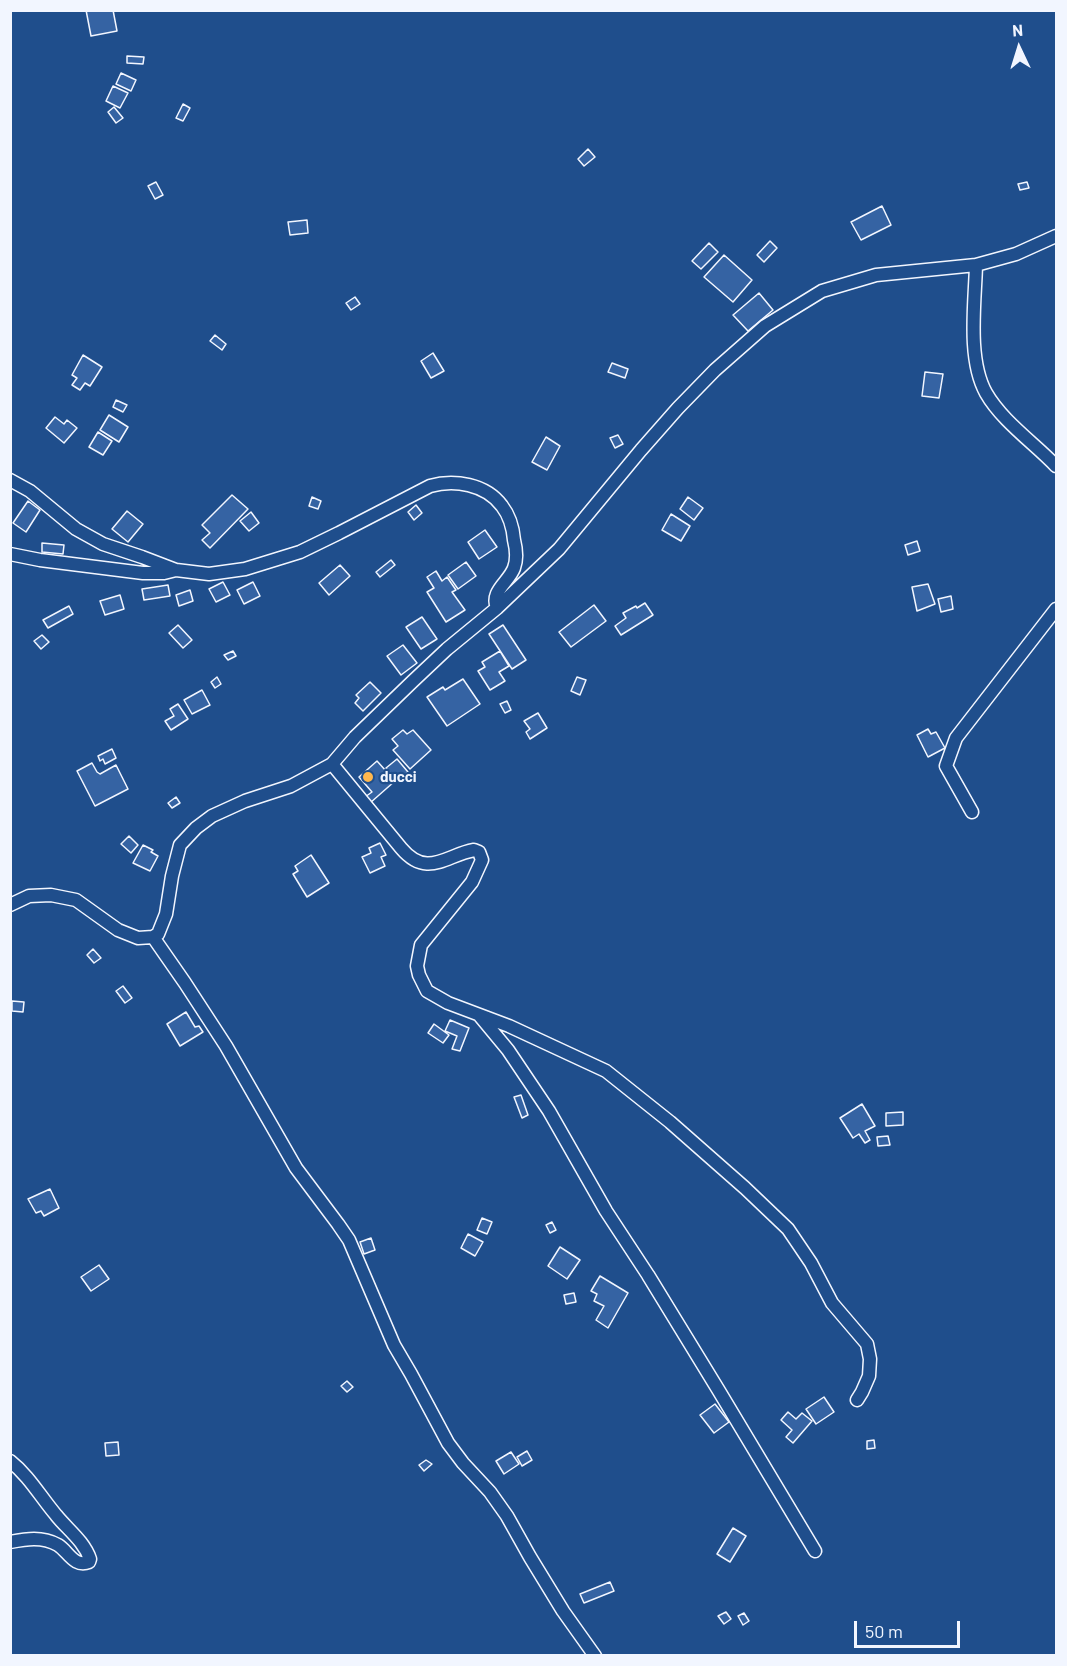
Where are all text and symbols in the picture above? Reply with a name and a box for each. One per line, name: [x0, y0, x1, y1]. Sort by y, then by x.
north arrow: [989, 18, 1049, 78]
text: N: [1012, 20, 1024, 39]
place label: ducci: [380, 768, 417, 786]
marker: ducci: [361, 770, 375, 784]
scale bar: [857, 1609, 964, 1647]
text: 50 m: [865, 1620, 903, 1642]

